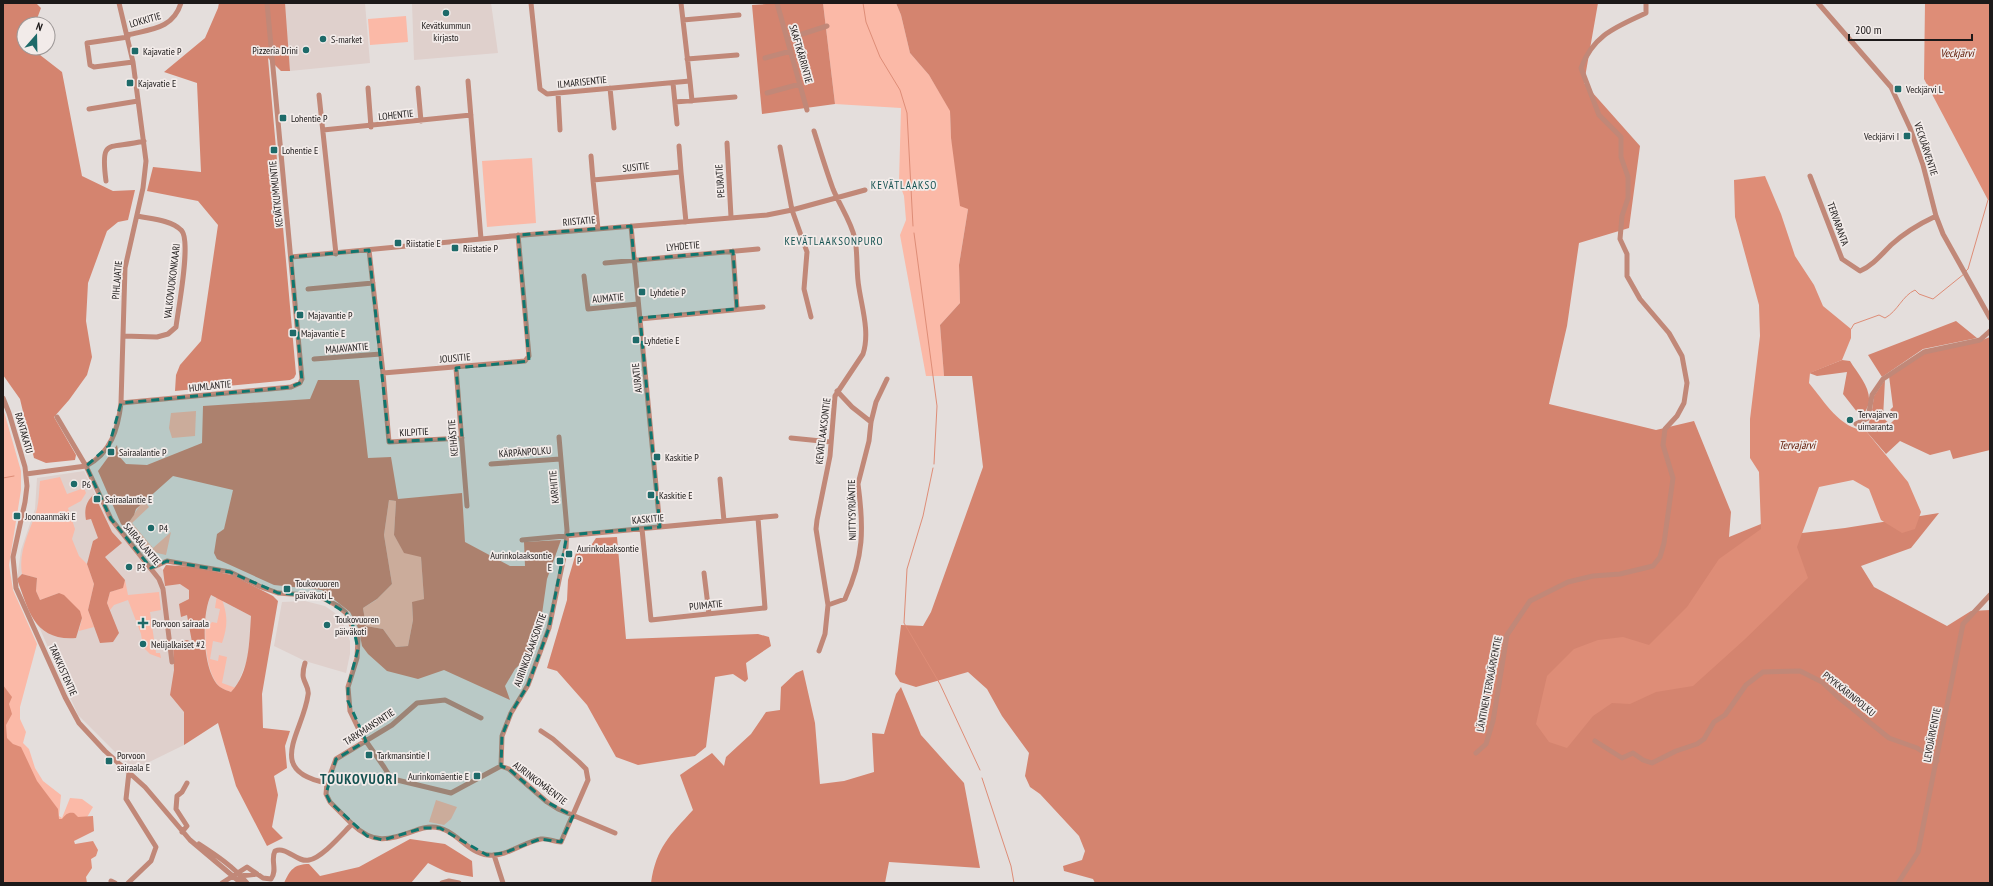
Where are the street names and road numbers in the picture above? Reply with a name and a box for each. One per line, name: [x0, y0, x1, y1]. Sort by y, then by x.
street label: LOKKITIE: [128, 9, 162, 31]
street label: SKAFTKÄRRINTIE: [786, 23, 816, 85]
street label: ILMARISENTIE: [557, 73, 607, 91]
street label: LOHENTIE: [378, 107, 414, 123]
street label: VECKJÄRVENTIE: [1911, 120, 1941, 177]
street label: SUSITIE: [622, 159, 650, 175]
street label: KEVÄTKUMMUNTIE: [266, 160, 286, 228]
street label: PEURATIE: [712, 164, 728, 198]
street label: TERVARANTA: [1824, 200, 1852, 248]
street label: RIISTATIE: [562, 213, 596, 229]
street label: LYHDETIE: [666, 238, 700, 254]
street label: VALKOVUOKONKAARI: [161, 243, 183, 320]
street label: PIHLAJATIE: [109, 260, 125, 300]
street label: AUMATIE: [592, 290, 624, 306]
street label: MAJAVANTIE: [325, 340, 369, 356]
street label: JOUSITIE: [438, 350, 471, 366]
street label: AURATIE: [629, 363, 645, 393]
street label: HUMLANTIE: [188, 377, 232, 395]
street label: KEVÄTLAAKSONTIE: [812, 397, 834, 465]
street label: RANTAKATU: [12, 411, 36, 455]
street label: KEIHÄSTIE: [445, 419, 461, 457]
street label: KILPITIE: [399, 425, 429, 439]
street label: KÄRPÄNPOLKU: [498, 444, 552, 460]
street label: KARHITIE: [546, 470, 562, 504]
street label: NIITTYSYRJÄNTIE: [845, 480, 859, 540]
street label: KASKITIE: [631, 511, 665, 527]
street label: SAIRAALANTIE: [121, 520, 163, 568]
street label: PUIMATIE: [689, 597, 723, 613]
street label: AURINKOLAAKSONTIE: [511, 611, 549, 689]
street label: LÄNTINEN TERVAJÄRVENTIE: [1473, 635, 1505, 733]
street label: TARKKISTENTIE: [46, 642, 80, 698]
street label: PYYKKÄRINPOLKU: [1820, 669, 1878, 719]
street label: TARKMANSINTIE: [341, 706, 397, 748]
street label: LEVOJÄRVENTIE: [1920, 707, 1944, 763]
street label: AURINKOMÄENTIE: [510, 758, 570, 808]

